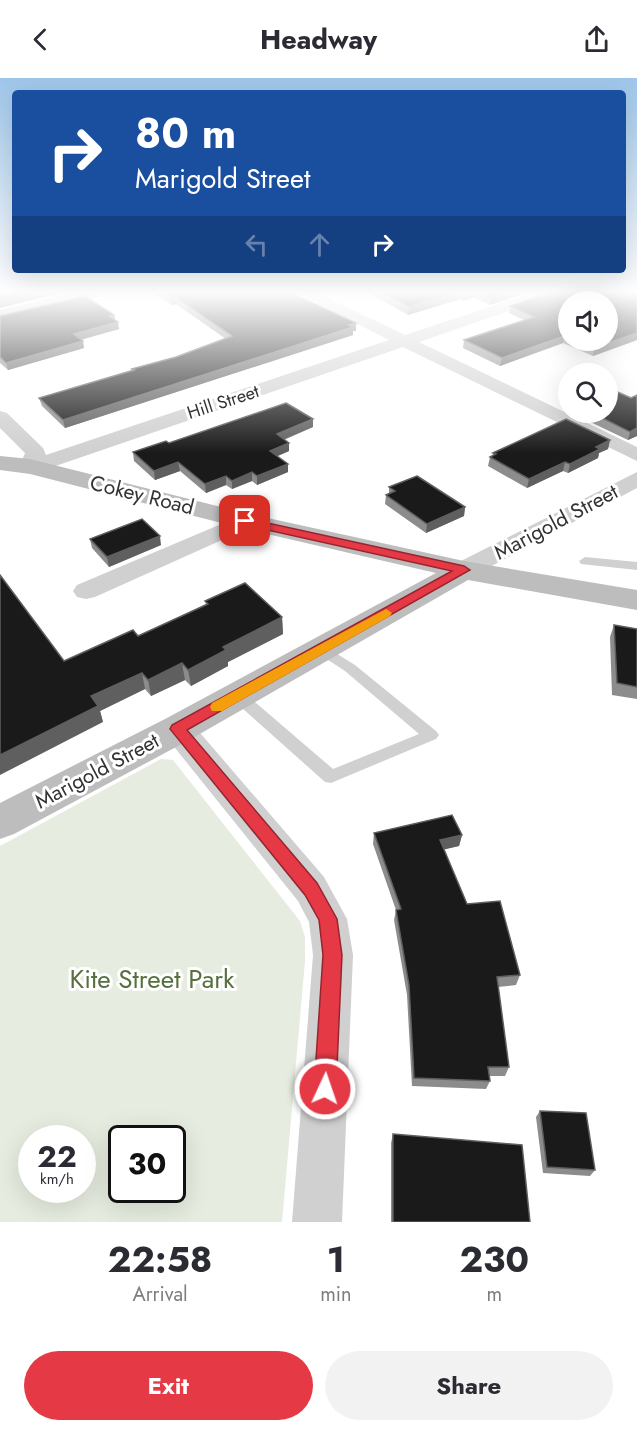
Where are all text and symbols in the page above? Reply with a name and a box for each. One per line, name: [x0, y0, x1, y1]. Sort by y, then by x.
text: Headway: [260, 20, 377, 59]
icon: back: [24, 23, 57, 56]
icon: share: [580, 23, 613, 56]
text: 80 m: [135, 103, 236, 164]
icon: right: [36, 114, 114, 192]
text: Marigold Street: [135, 159, 310, 198]
icon: left: [240, 228, 273, 261]
icon: ahead: [303, 228, 336, 261]
icon: right: [366, 228, 399, 261]
map controls: [558, 291, 618, 423]
button: sound: [558, 291, 618, 351]
button: search: [558, 363, 618, 423]
street label: Hill Street: [184, 378, 263, 426]
street label: Cokey Road: [87, 468, 197, 522]
street label: Marigold Street: [489, 477, 623, 567]
pin: [219, 495, 270, 546]
icon: arrive: [228, 504, 261, 537]
street label: Marigold Street: [30, 726, 164, 816]
park label: Kite Street Park: [69, 960, 235, 998]
position arrow: [293, 1057, 357, 1121]
speed limit sign: 30: [108, 1125, 186, 1203]
text: 22: [37, 1135, 77, 1178]
text: km/h: [40, 1168, 74, 1190]
text: 22:58: [108, 1233, 212, 1285]
text: 1: [327, 1233, 345, 1285]
text: 230: [459, 1233, 529, 1285]
text: Arrival: [133, 1280, 188, 1309]
text: min: [320, 1280, 352, 1309]
text: m: [486, 1280, 502, 1309]
button: Exit: [24, 1351, 313, 1420]
button: Share: [325, 1351, 613, 1420]

